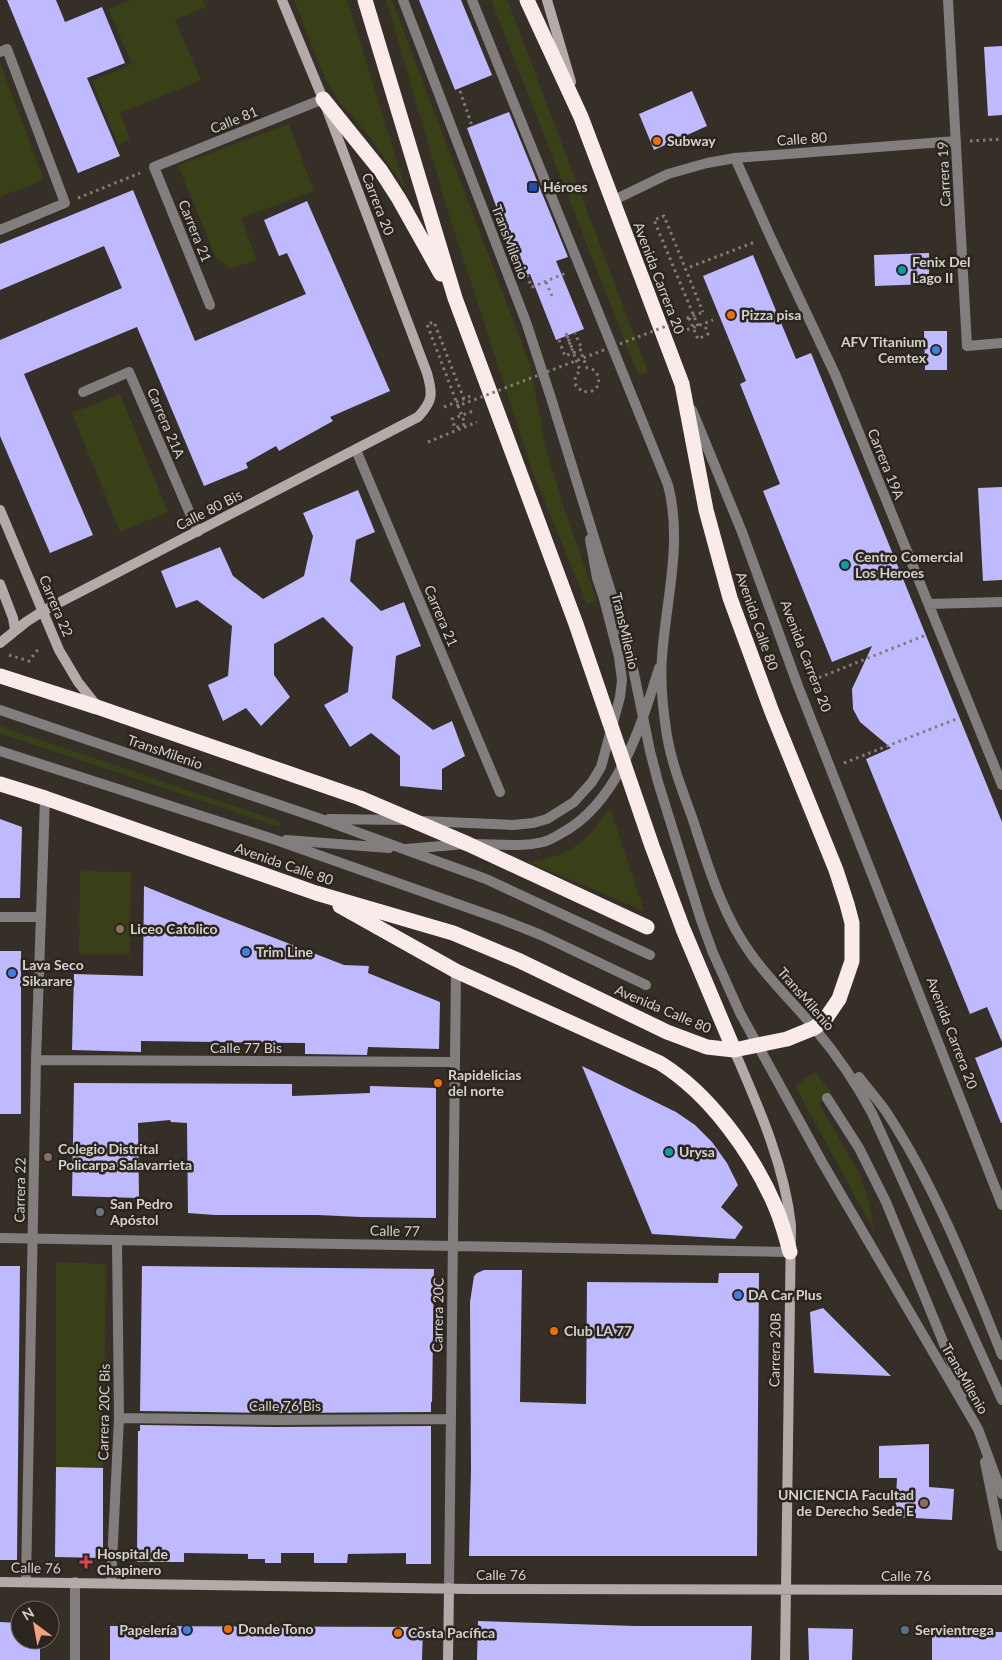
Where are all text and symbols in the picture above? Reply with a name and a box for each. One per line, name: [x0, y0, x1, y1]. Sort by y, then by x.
street label: Calle 81: [207, 102, 260, 137]
street label: Calle 80: [776, 128, 828, 149]
place label: Subway: [667, 132, 716, 149]
marker: Subway: [651, 135, 663, 147]
street label: Carrera 19: [933, 141, 954, 207]
street label: Carrera 20: [359, 170, 398, 237]
place label: Héroes: [543, 178, 588, 195]
marker: Héroes: [527, 181, 539, 193]
street label: Carrera 21: [175, 197, 216, 264]
street label: TransMilenio: [488, 202, 532, 282]
street label: Avenida Carrera 20: [630, 220, 689, 336]
place label: Fenix Del Lago II: [912, 253, 970, 286]
marker: Fenix Del Lago II: [896, 264, 908, 276]
place label: Pizza pisa: [741, 306, 801, 323]
marker: Pizza pisa: [725, 309, 737, 321]
place label: AFV Titanium Cemtex: [840, 333, 927, 366]
marker: AFV Titanium Cemtex: [930, 344, 942, 356]
street label: Carrera 21A: [144, 385, 189, 461]
street label: Carrera 19A: [865, 426, 909, 502]
street label: Calle 80 Bis: [173, 486, 245, 533]
place label: Centro Comercial Los Heroes: [855, 548, 963, 581]
marker: Centro Comercial Los Heroes: [839, 559, 851, 571]
street label: Avenida Calle 80: [733, 569, 782, 672]
street label: Carrera 22: [36, 572, 77, 639]
street label: Carrera 21: [421, 582, 462, 649]
street label: TransMilenio: [608, 591, 643, 671]
street label: Avenida Carrera 20: [777, 598, 836, 714]
street label: TransMilenio: [125, 731, 205, 772]
street label: Avenida Calle 80: [233, 839, 336, 888]
place label: Liceo Catolico: [130, 920, 218, 937]
marker: Liceo Catolico: [114, 923, 126, 935]
place label: Trim Line: [256, 943, 314, 960]
marker: Trim Line: [240, 946, 252, 958]
place label: Lava Seco Sikarare: [22, 956, 84, 989]
street label: TransMilenio: [774, 964, 839, 1034]
marker: Lava Seco Sikarare: [6, 967, 18, 979]
street label: Avenida Carrera 20: [923, 975, 982, 1091]
street label: Avenida Calle 80: [612, 981, 714, 1036]
street label: Calle 77 Bis: [210, 1039, 282, 1056]
place label: Rapidelicias del norte: [448, 1066, 522, 1099]
marker: Rapidelicias del norte: [432, 1077, 444, 1089]
place label: Colegio Distrital Policarpa Salavarrieta: [58, 1140, 192, 1173]
place label: Urysa: [679, 1143, 715, 1160]
marker: Urysa: [663, 1146, 675, 1158]
marker: Colegio Distrital Policarpa Salavarrieta: [42, 1151, 54, 1163]
street label: Carrera 22: [10, 1157, 29, 1223]
place label: San Pedro Apóstol: [109, 1195, 173, 1228]
marker: San Pedro Apóstol: [94, 1206, 106, 1218]
street label: Calle 77: [370, 1222, 420, 1239]
street label: Carrera 20C: [428, 1277, 447, 1353]
place label: DA Car Plus: [748, 1286, 822, 1303]
marker: DA Car Plus: [732, 1289, 744, 1301]
street label: Carrera 20B: [765, 1313, 784, 1387]
place label: Club LA 77: [564, 1322, 632, 1339]
marker: Club LA 77: [548, 1325, 560, 1337]
street label: TransMilenio: [938, 1341, 992, 1417]
street label: Carrera 20C Bis: [94, 1364, 113, 1460]
street label: Calle 76 Bis: [249, 1397, 321, 1414]
place label: UNICIENCIA Facultad de Derecho Sede E: [778, 1486, 914, 1519]
marker: UNICIENCIA Facultad de Derecho Sede E: [918, 1497, 930, 1509]
place label: Hospital de Chapinero: [97, 1545, 168, 1578]
marker: Hospital de Chapinero: [79, 1555, 93, 1569]
street label: Calle 76: [11, 1559, 61, 1576]
street label: Calle 76: [476, 1566, 526, 1583]
street label: Calle 76: [881, 1567, 931, 1584]
north arrow: [10, 1600, 60, 1650]
text: N: [19, 1603, 37, 1624]
place label: Donde Tono: [238, 1620, 314, 1637]
place label: Papelería: [119, 1621, 177, 1638]
place label: Servientrega: [915, 1621, 994, 1638]
marker: Donde Tono: [222, 1623, 234, 1635]
marker: Papelería: [181, 1624, 193, 1636]
place label: Costa Pacífica: [408, 1624, 495, 1641]
marker: Servientrega: [899, 1624, 911, 1636]
marker: Costa Pacífica: [392, 1627, 404, 1639]

